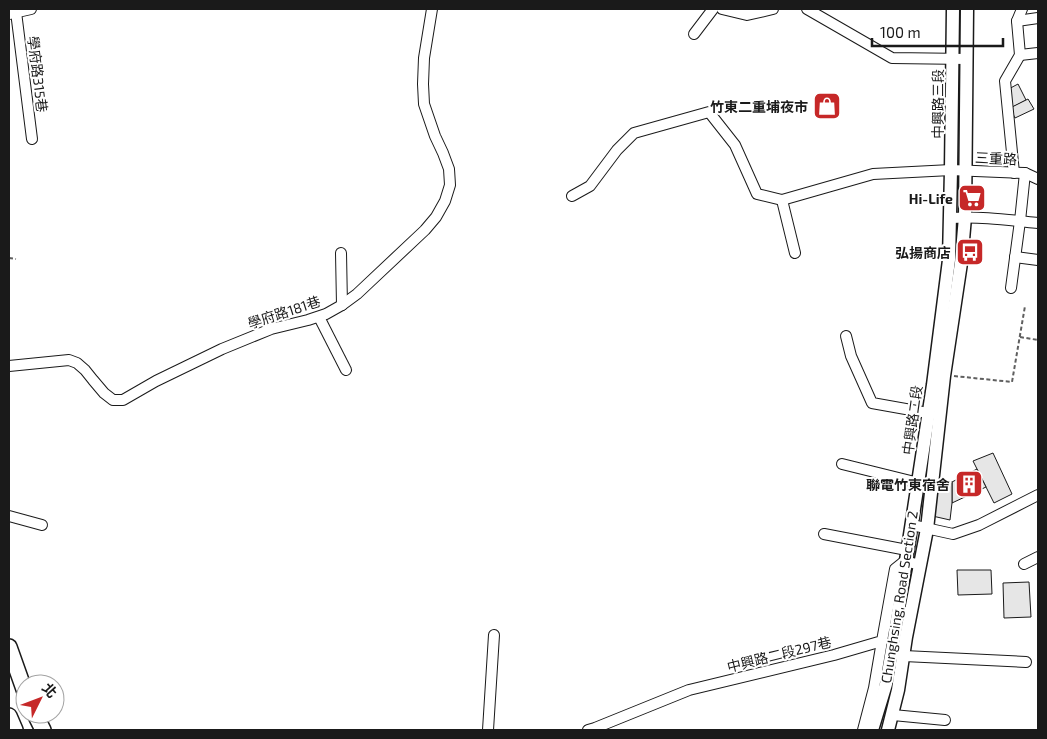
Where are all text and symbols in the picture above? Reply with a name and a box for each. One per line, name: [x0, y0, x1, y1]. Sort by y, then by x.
scale bar: [872, 15, 1003, 47]
text: 100 m: [880, 23, 921, 41]
street label: 學府路315巷: [25, 35, 51, 113]
street label: 中興路三段: [929, 69, 946, 139]
shop icon: 竹東二重埔夜市: [812, 91, 842, 121]
place label: 竹東二重埔夜市: [710, 98, 808, 115]
street label: 三重路: [975, 148, 1017, 168]
supermarket icon: Hi-Life: [957, 183, 987, 213]
place label: Hi-Life: [909, 190, 953, 207]
bus stop icon: 弘揚商店: [955, 237, 985, 267]
place label: 弘揚商店: [895, 244, 951, 261]
street label: 學府路181巷: [245, 292, 323, 332]
street label: 中興路二段: [899, 384, 925, 456]
building icon: 聯電竹東宿舍: [954, 469, 984, 499]
place label: 聯電竹東宿舍: [866, 476, 950, 493]
street label: Chunghsing, Road Section 2: [877, 509, 921, 684]
street label: 中興路二段297巷: [725, 633, 833, 675]
north arrow: [15, 674, 65, 724]
text: 北: [39, 679, 61, 701]

